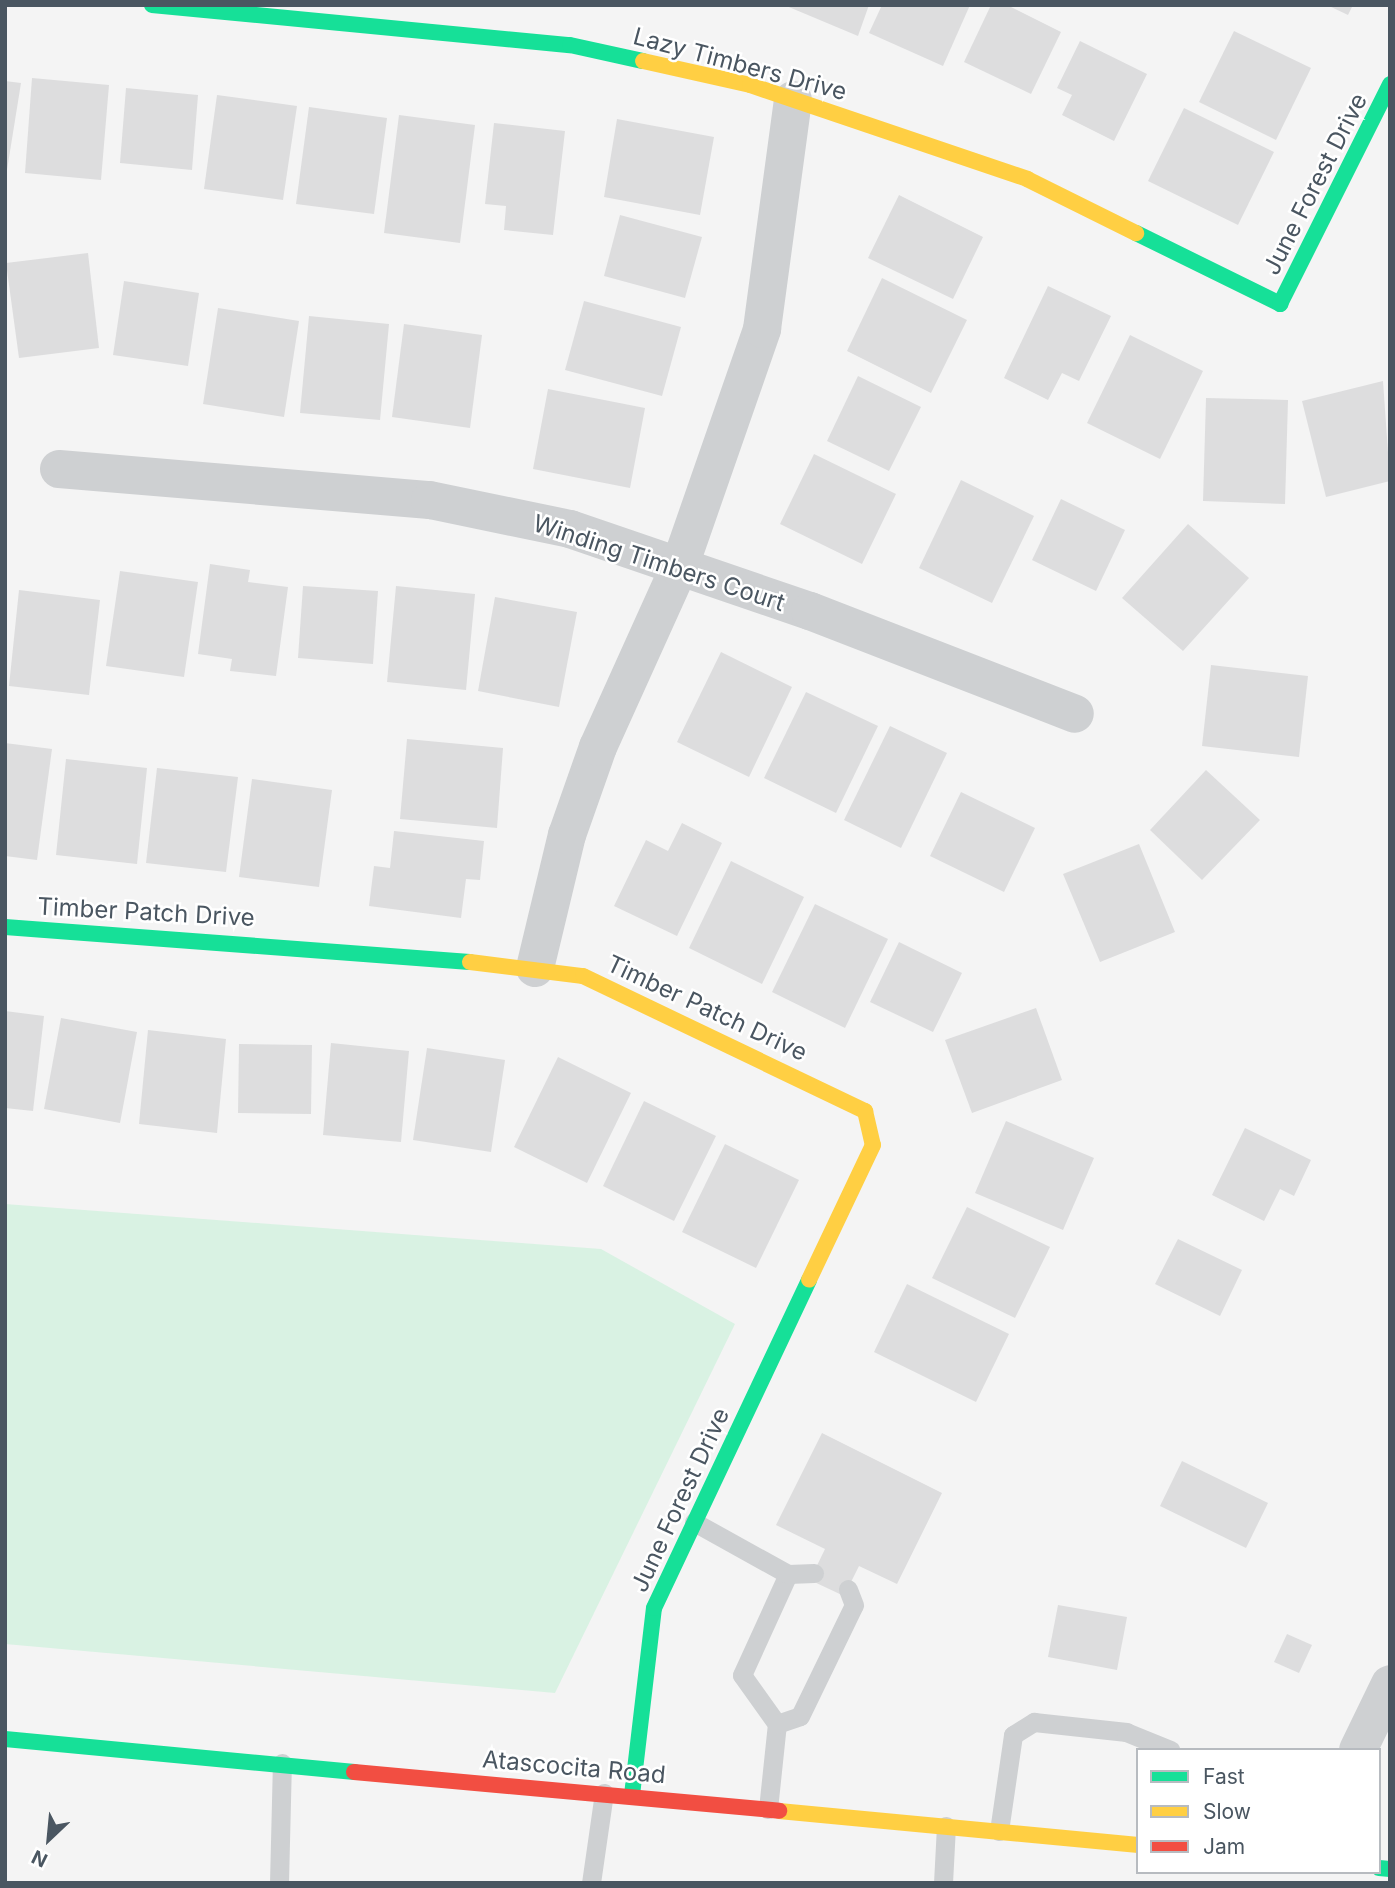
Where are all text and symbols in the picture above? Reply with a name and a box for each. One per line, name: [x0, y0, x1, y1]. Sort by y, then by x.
street label: Lazy Timbers Drive: [630, 22, 850, 106]
street label: June Forest Drive: [1257, 88, 1373, 280]
street label: Winding Timbers Court: [530, 509, 788, 617]
street label: Timber Patch Drive: [37, 892, 255, 932]
street label: Timber Patch Drive: [602, 949, 812, 1067]
street label: June Forest Drive: [625, 1403, 735, 1597]
street label: Atascocita Road: [481, 1745, 667, 1789]
legend: [1136, 1748, 1381, 1874]
text: Fast: [1203, 1764, 1245, 1789]
text: Slow: [1203, 1799, 1251, 1824]
north arrow: [14, 1804, 84, 1874]
text: Jam: [1203, 1834, 1245, 1859]
text: N: [28, 1845, 51, 1872]

